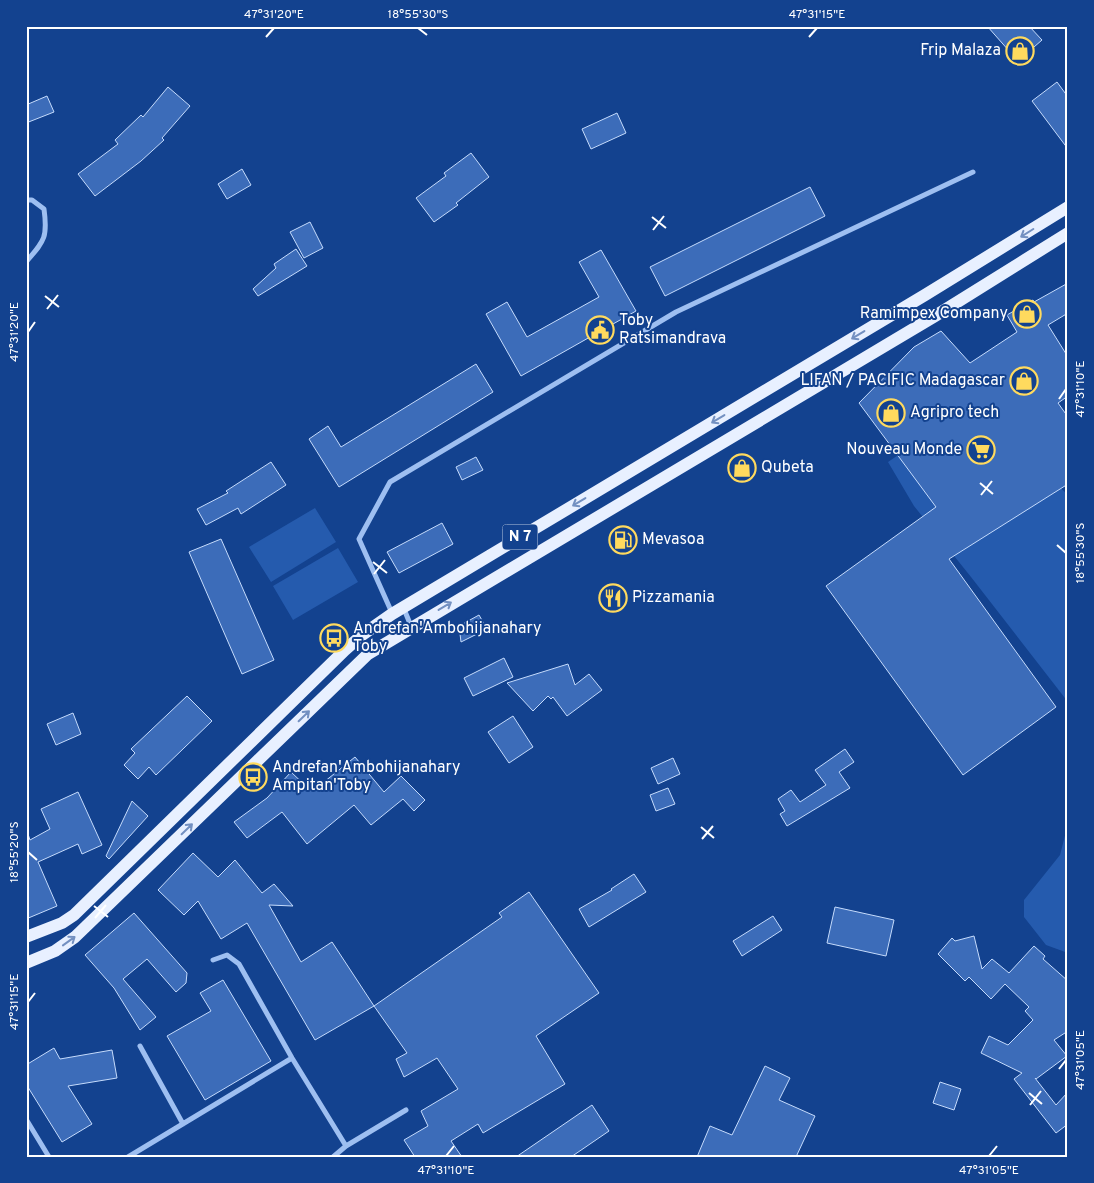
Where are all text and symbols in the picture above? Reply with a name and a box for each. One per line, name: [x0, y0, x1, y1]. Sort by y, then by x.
text: 47°31'20"E: [244, 7, 304, 23]
text: 18°55'30"S: [387, 7, 449, 23]
text: 47°31'15"E: [789, 7, 845, 23]
shop icon: Frip Malaza: [1005, 36, 1035, 66]
place label: Frip Malaza: [920, 41, 1001, 61]
one-way arrow: [1020, 228, 1034, 238]
shop icon: Ramimpex Company: [1012, 299, 1042, 329]
text: 47°31'20"E: [7, 302, 23, 362]
place label: Ramimpex Company: [860, 304, 1008, 324]
place label: Toby Ratsimandrava: [619, 311, 726, 349]
public building icon: Toby Ratsimandrava: [585, 315, 615, 345]
one-way arrow: [851, 331, 865, 341]
text: 47°31'10"E: [1073, 361, 1089, 417]
shop icon: LIFAN / PACIFIC Madagascar: [1009, 366, 1039, 396]
place label: LIFAN / PACIFIC Madagascar: [800, 371, 1005, 391]
shop icon: Agripro tech: [876, 398, 906, 428]
place label: Agripro tech: [910, 403, 999, 423]
one-way arrow: [712, 414, 726, 424]
supermarket icon: Nouveau Monde: [966, 435, 996, 465]
place label: Nouveau Monde: [846, 440, 962, 460]
shop icon: Qubeta: [727, 453, 757, 483]
place label: Qubeta: [761, 458, 814, 478]
one-way arrow: [571, 497, 586, 507]
text: 18°55'30"S: [1073, 522, 1089, 584]
road number: N 7: [502, 524, 538, 550]
fuel station icon: Mevasoa: [608, 525, 638, 555]
place label: Mevasoa: [642, 530, 704, 550]
restaurant icon: Pizzamania: [598, 583, 628, 613]
place label: Pizzamania: [632, 588, 715, 608]
one-way arrow: [438, 601, 452, 611]
place label: Andrefan'Ambohijanahary Toby: [353, 619, 541, 657]
bus stop icon: Andrefan'Ambohijanahary Toby: [319, 623, 349, 653]
one-way arrow: [298, 710, 310, 722]
place label: Andrefan'Ambohijanahary Ampitan'Toby: [272, 758, 460, 796]
bus stop icon: Andrefan'Ambohijanahary Ampitan'Toby: [238, 762, 268, 792]
text: 18°55'20"S: [7, 821, 23, 883]
one-way arrow: [181, 823, 193, 835]
one-way arrow: [62, 936, 76, 946]
text: 47°31'15"E: [7, 974, 23, 1030]
text: 47°31'05"E: [1073, 1030, 1089, 1090]
text: 47°31'10"E: [418, 1163, 474, 1179]
text: 47°31'05"E: [959, 1163, 1019, 1179]

